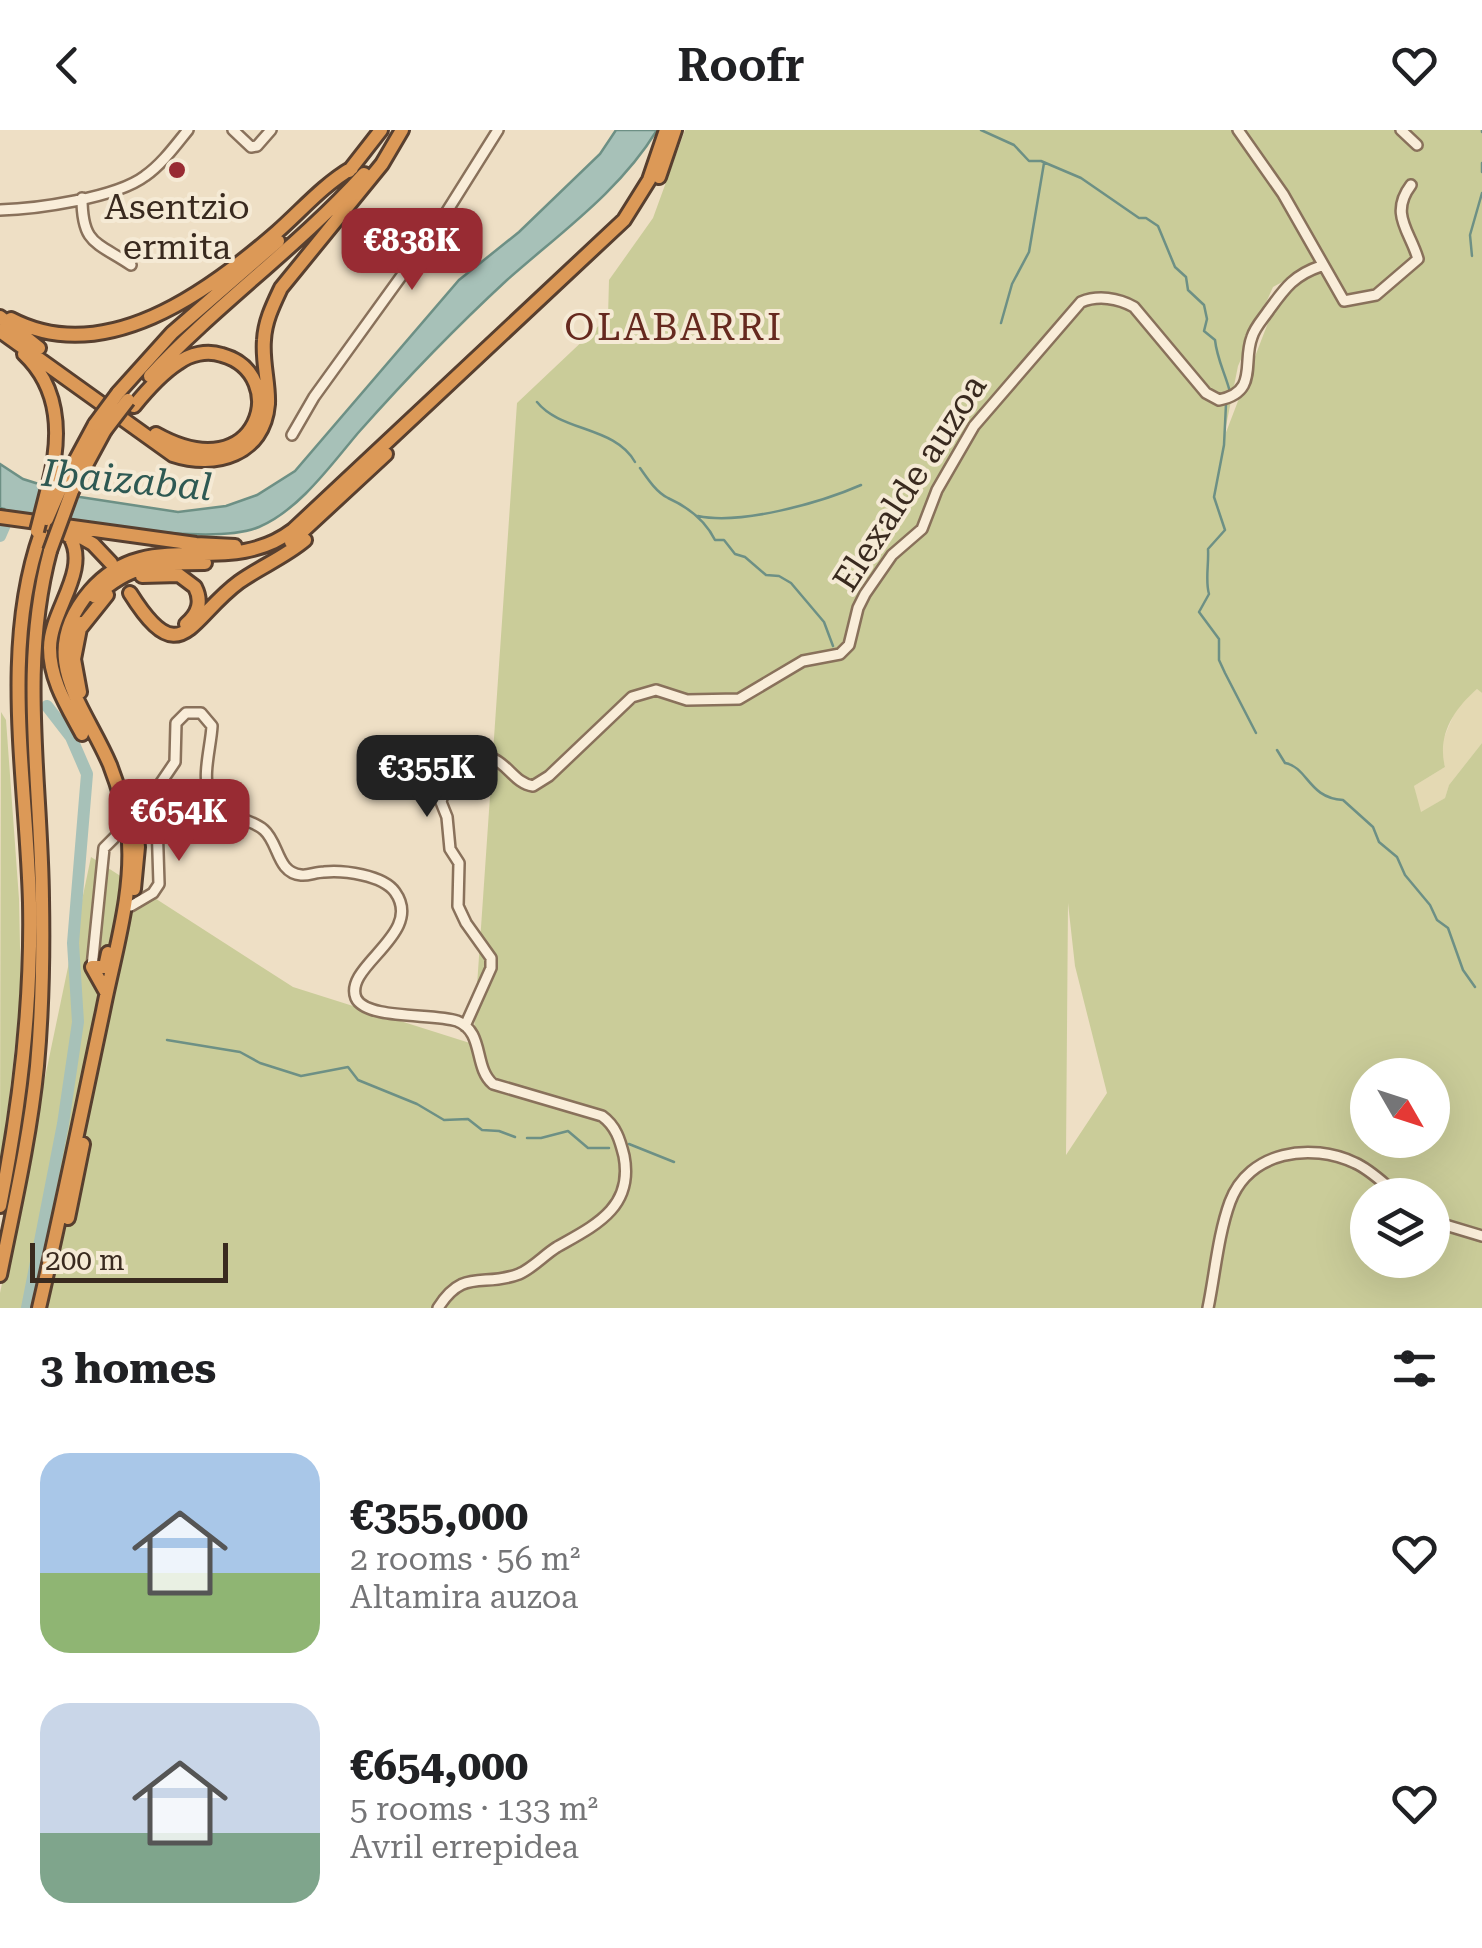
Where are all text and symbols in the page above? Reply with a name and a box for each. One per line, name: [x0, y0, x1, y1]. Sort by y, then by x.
icon: back: [40, 38, 95, 93]
icon: heart: [1387, 38, 1442, 93]
text: Roofr: [677, 39, 805, 92]
marker: Asentzio ermita: [166, 159, 188, 181]
place label: Asentzio ermita: [104, 187, 250, 268]
pin: €838K: [342, 208, 482, 293]
text: €838K: [364, 221, 460, 259]
district label: OLABARRI: [564, 305, 784, 349]
street label: Elexalde auzoa: [825, 367, 995, 599]
water label: Ibaizabal: [39, 451, 214, 509]
pin: €355K: [357, 735, 497, 820]
text: €355K: [379, 748, 475, 786]
pin: €654K: [109, 779, 249, 864]
text: €654K: [131, 792, 227, 830]
north arrow: [1350, 1058, 1450, 1158]
map controls: [1350, 1058, 1450, 1278]
button: layers: [1350, 1178, 1450, 1278]
scale bar: [30, 1238, 228, 1282]
text: 200 m: [45, 1244, 125, 1277]
icon: filters: [1387, 1341, 1442, 1396]
text: 3 homes: [40, 1344, 216, 1393]
text: €355,000: [350, 1491, 528, 1540]
icon: home: [120, 1493, 240, 1613]
icon: heart: [1387, 1526, 1442, 1581]
text: 2 rooms · 56 m²: [350, 1540, 580, 1578]
text: Altamira auzoa: [350, 1578, 578, 1616]
text: €654,000: [350, 1741, 528, 1790]
icon: home: [120, 1743, 240, 1863]
icon: heart: [1387, 1776, 1442, 1831]
text: 5 rooms · 133 m²: [350, 1790, 598, 1828]
text: Avril errepidea: [350, 1828, 579, 1866]

